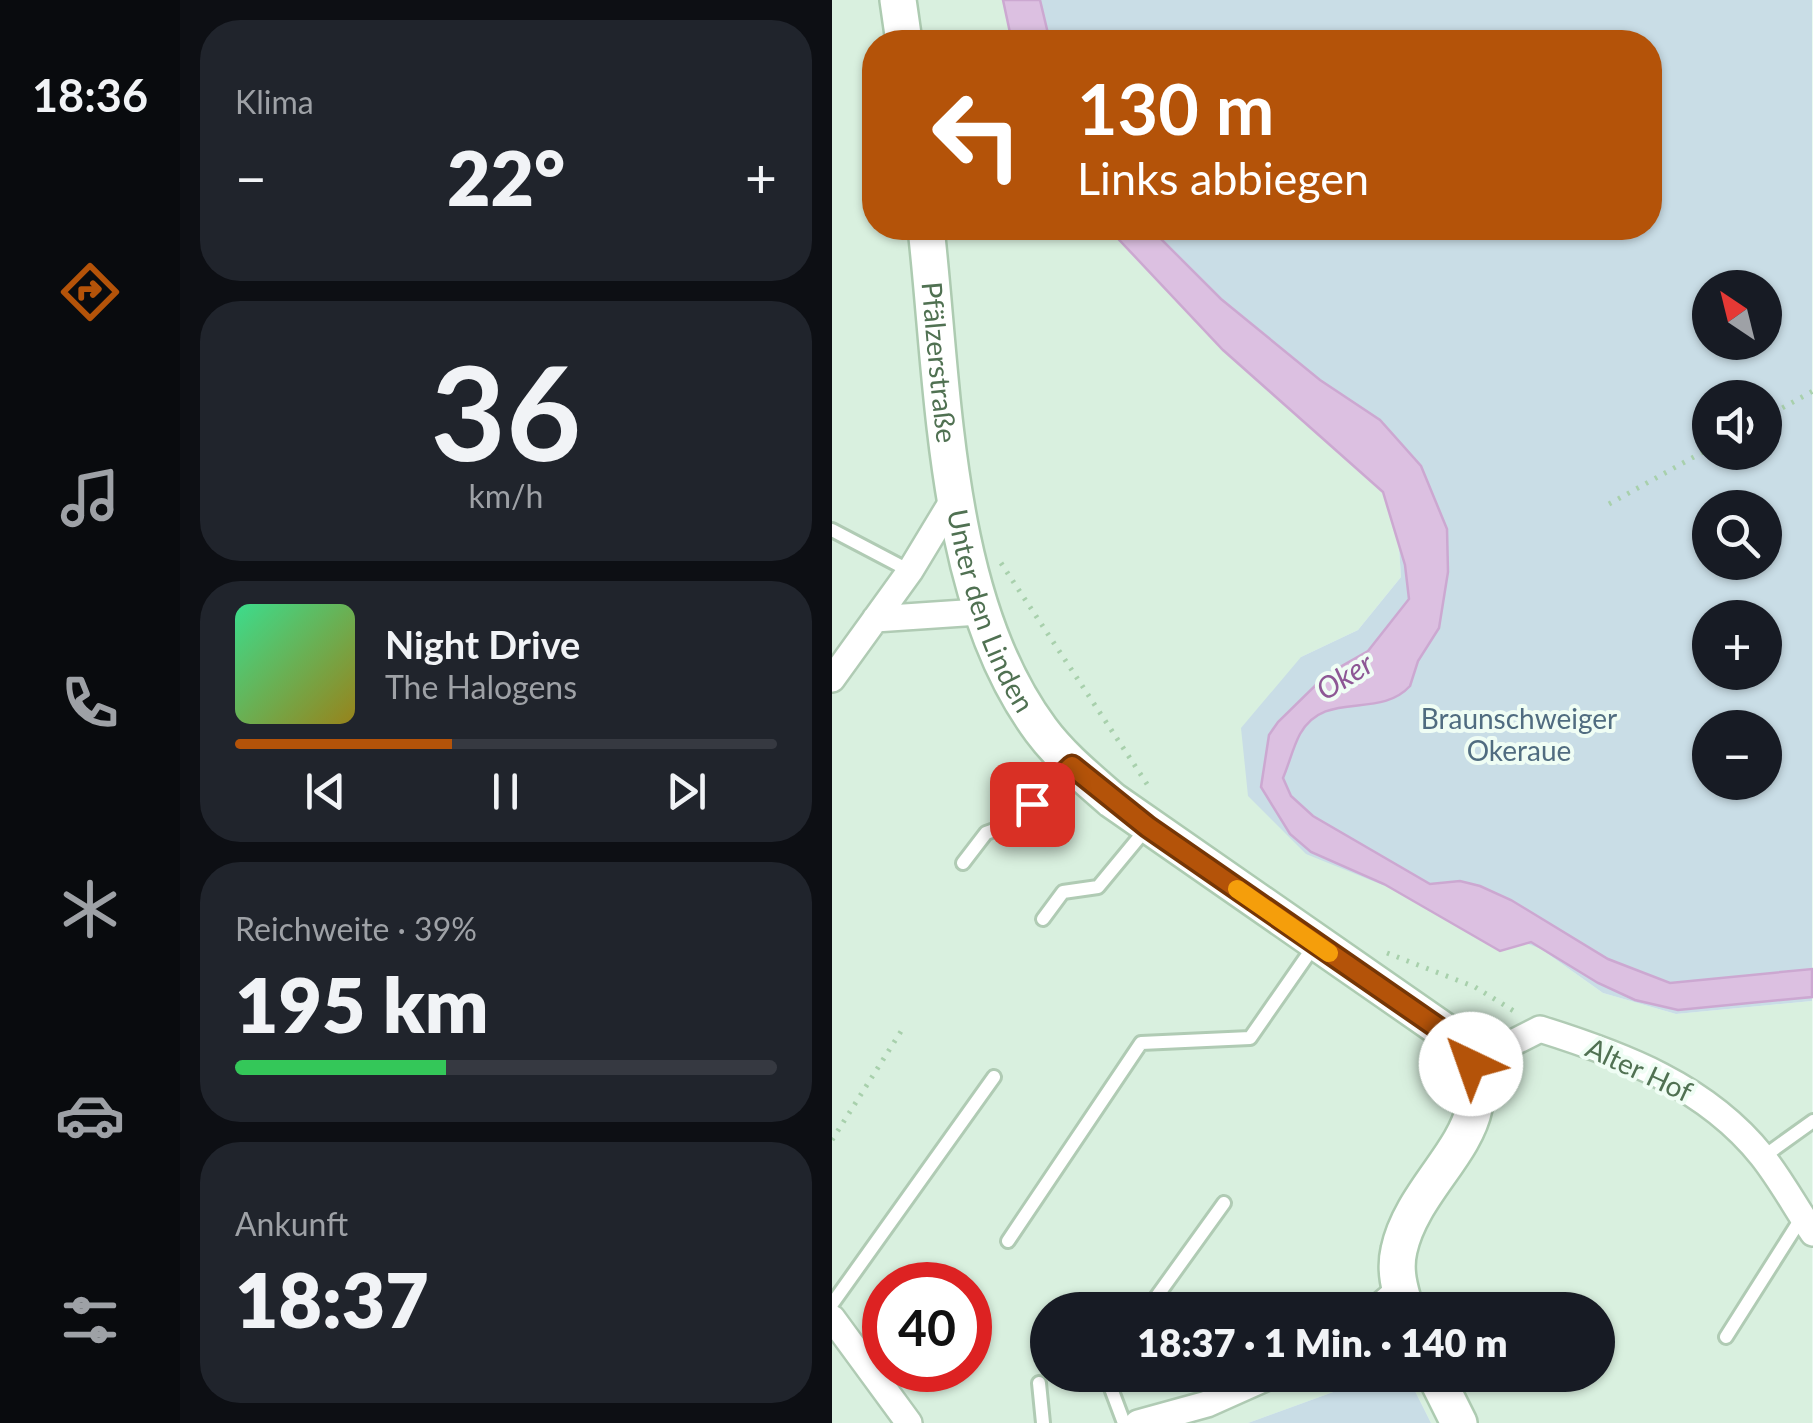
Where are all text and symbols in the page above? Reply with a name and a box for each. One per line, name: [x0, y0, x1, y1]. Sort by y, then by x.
text: 130 m: [1077, 66, 1274, 150]
text: 18:36: [32, 68, 148, 122]
icon: left: [912, 70, 1042, 200]
text: Klima: [235, 82, 314, 121]
text: 22°: [447, 132, 565, 222]
text: −: [235, 144, 267, 210]
text: +: [745, 144, 777, 210]
text: Links abbiegen: [1077, 151, 1369, 205]
icon: directions: [55, 257, 125, 327]
north arrow: [1692, 270, 1782, 360]
map controls: [1692, 270, 1782, 800]
street label: Pfälzerstraße: [915, 280, 965, 445]
text: 36: [431, 333, 581, 489]
button: sound: [1692, 380, 1782, 470]
icon: music: [55, 463, 125, 533]
text: km/h: [469, 476, 543, 515]
button: search: [1692, 490, 1782, 580]
street label: Unter den Linden: [941, 506, 1042, 718]
button: +: [1692, 600, 1782, 690]
text: Night Drive: [385, 621, 580, 667]
water label: Oker: [1309, 644, 1380, 706]
text: The Halogens: [385, 667, 577, 706]
icon: phone: [55, 668, 125, 738]
park label: Braunschweiger Okeraue: [1421, 701, 1617, 767]
button: −: [1692, 710, 1782, 800]
pin: [990, 762, 1075, 847]
icon: previous: [298, 764, 353, 819]
icon: pause: [478, 764, 533, 819]
icon: next: [659, 764, 714, 819]
icon: arrive: [1005, 777, 1060, 832]
icon: climate: [55, 874, 125, 944]
text: Reichweite · 39%: [235, 909, 477, 948]
text: 195 km: [235, 959, 489, 1049]
position arrow: [1419, 1012, 1523, 1116]
street label: Alter Hof: [1581, 1030, 1698, 1109]
icon: car: [55, 1080, 125, 1150]
text: Ankunft: [235, 1204, 348, 1243]
text: 18:37: [235, 1254, 429, 1344]
speed limit sign: 40: [862, 1262, 992, 1392]
icon: filters: [55, 1285, 125, 1355]
text: 18:37 · 1 Min. · 140 m: [1137, 1319, 1508, 1365]

